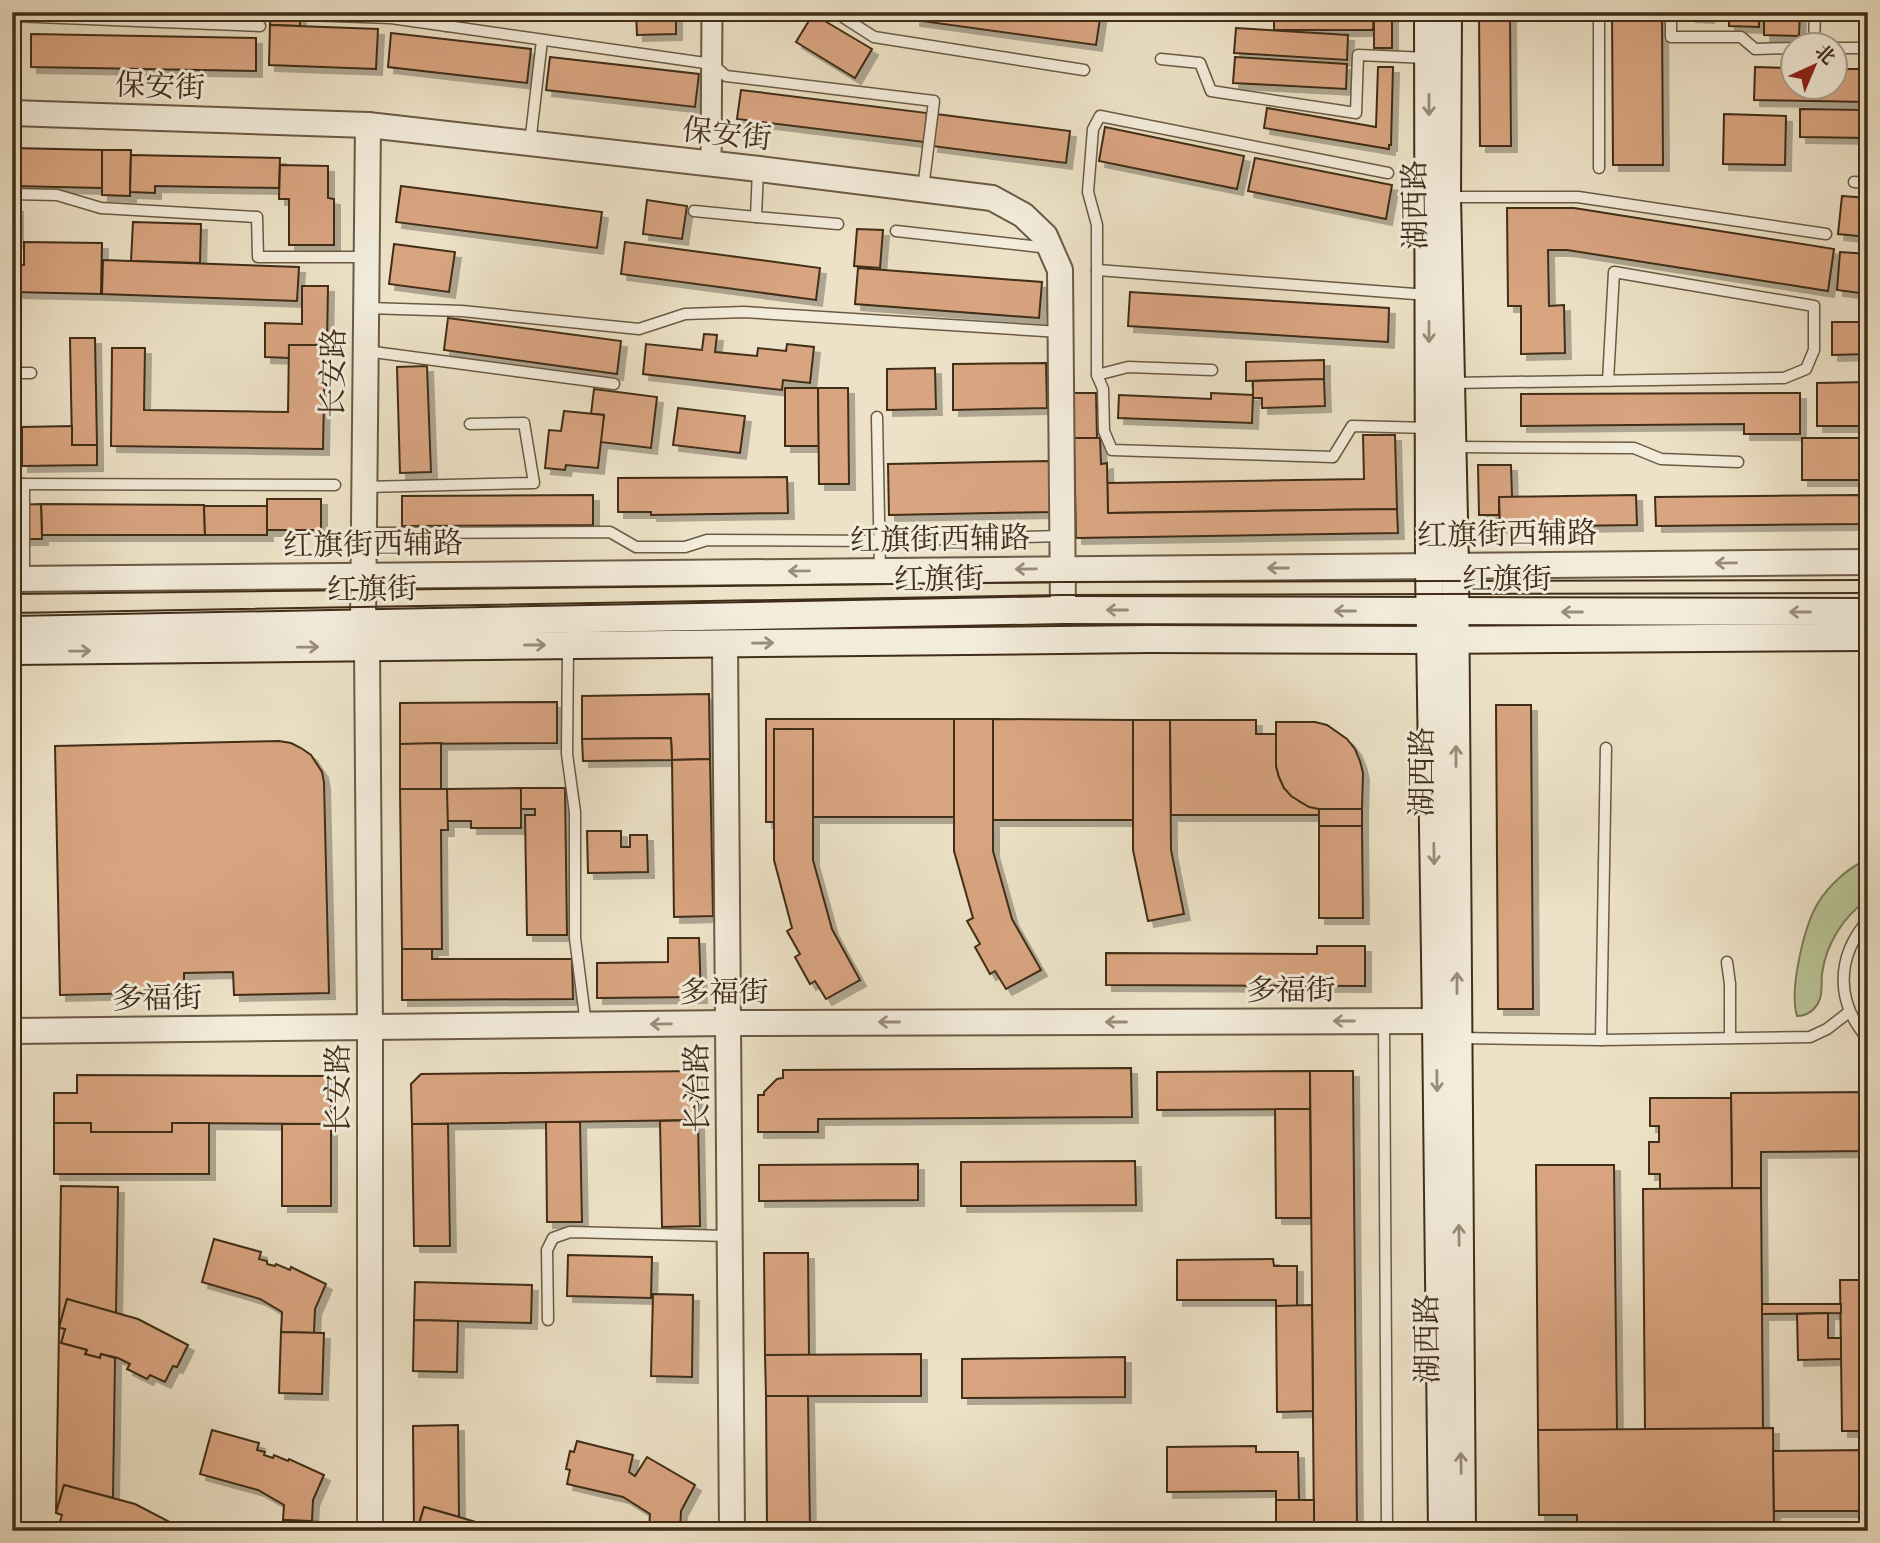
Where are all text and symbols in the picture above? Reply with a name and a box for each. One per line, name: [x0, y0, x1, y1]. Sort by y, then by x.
north arrow: [1778, 32, 1848, 102]
text: 北: [1808, 39, 1840, 72]
street label: 保安街: [114, 65, 206, 112]
one-way arrow: [1422, 93, 1436, 116]
street label: 保安街: [680, 110, 774, 163]
street label: 湖西路: [1395, 160, 1440, 250]
one-way arrow: [1422, 321, 1436, 344]
street label: 长安路: [313, 328, 358, 418]
street label: 红旗街西辅路: [1417, 513, 1597, 560]
street label: 红旗街西辅路: [850, 518, 1030, 565]
street label: 红旗街西辅路: [283, 523, 463, 570]
one-way arrow: [1715, 556, 1738, 570]
street label: 红旗街: [894, 559, 984, 604]
street label: 红旗街: [1462, 560, 1552, 603]
one-way arrow: [1267, 561, 1290, 575]
one-way arrow: [1015, 562, 1038, 576]
one-way arrow: [787, 565, 810, 578]
street label: 红旗街: [327, 569, 417, 614]
one-way arrow: [1106, 603, 1129, 617]
one-way arrow: [1333, 604, 1356, 618]
one-way arrow: [1561, 605, 1584, 619]
one-way arrow: [1788, 605, 1811, 619]
one-way arrow: [751, 637, 774, 650]
one-way arrow: [524, 638, 547, 652]
one-way arrow: [296, 641, 319, 654]
one-way arrow: [69, 644, 92, 657]
street label: 湖西路: [1403, 727, 1446, 817]
one-way arrow: [1449, 744, 1463, 767]
one-way arrow: [1427, 842, 1440, 865]
street label: 多福街: [1246, 971, 1336, 1014]
one-way arrow: [1450, 972, 1464, 995]
street label: 多福街: [679, 973, 769, 1016]
street label: 多福街: [112, 978, 202, 1023]
one-way arrow: [1332, 1014, 1355, 1028]
one-way arrow: [877, 1015, 900, 1029]
one-way arrow: [1105, 1015, 1128, 1029]
one-way arrow: [650, 1017, 673, 1030]
street label: 长治路: [677, 1043, 722, 1133]
street label: 长安路: [319, 1044, 362, 1134]
one-way arrow: [1430, 1070, 1444, 1093]
one-way arrow: [1452, 1224, 1466, 1247]
street label: 湖西路: [1407, 1294, 1452, 1384]
one-way arrow: [1454, 1451, 1468, 1474]

